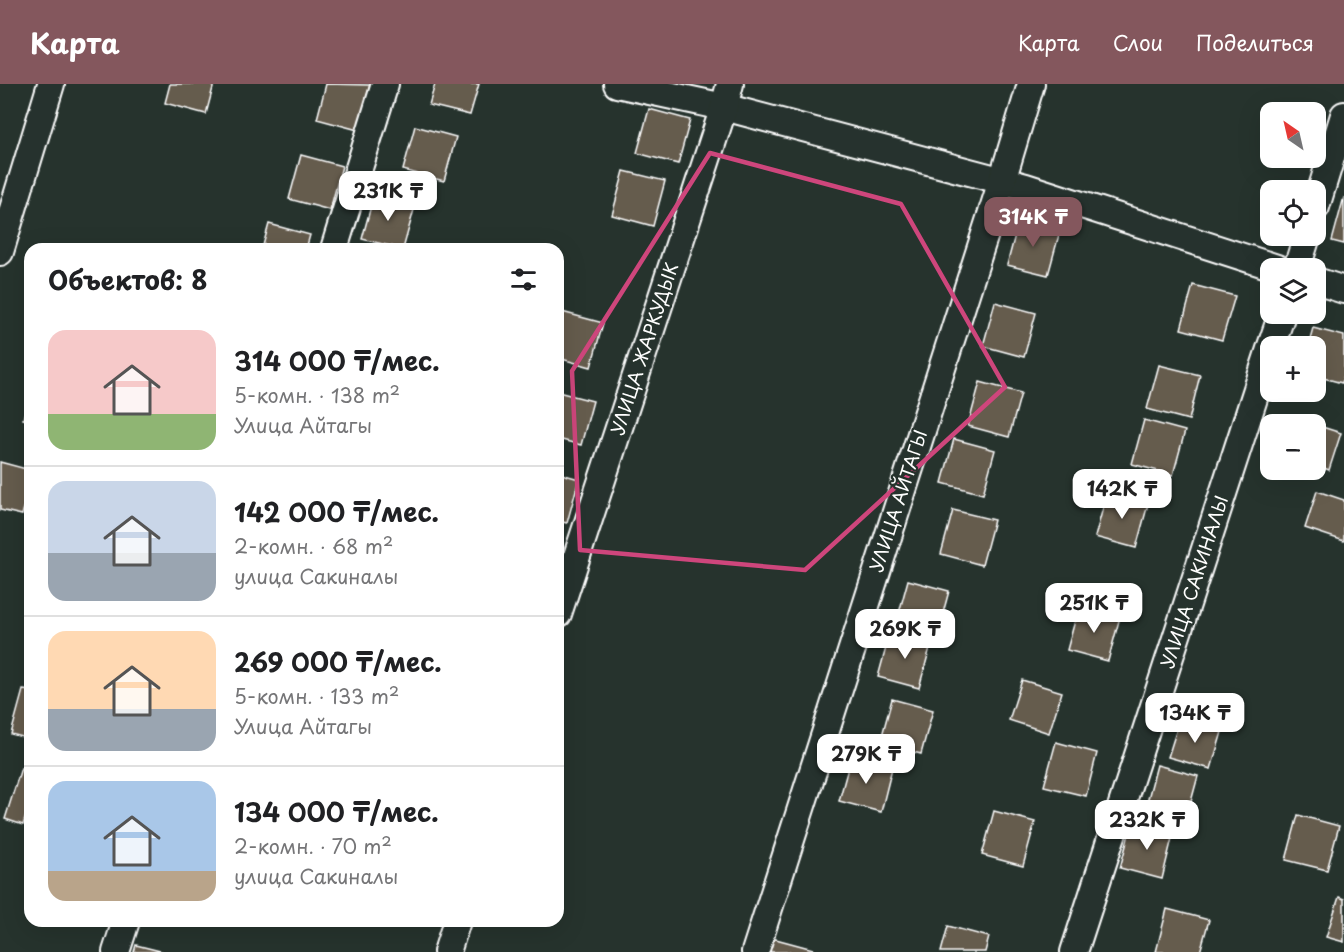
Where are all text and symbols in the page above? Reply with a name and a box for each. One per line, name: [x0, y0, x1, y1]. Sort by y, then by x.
text: Карта: [30, 21, 120, 64]
text: Карта: [1018, 26, 1080, 58]
text: Слои: [1113, 26, 1163, 58]
text: Поделиться: [1196, 26, 1314, 58]
north arrow: [1260, 102, 1326, 168]
map controls: [1260, 102, 1326, 480]
pin: 231K ₸: [339, 171, 437, 222]
text: 231K ₸: [353, 175, 423, 205]
button: locate: [1260, 180, 1326, 246]
pin: 314K ₸: [984, 197, 1082, 248]
text: 314K ₸: [998, 201, 1068, 231]
button: layers: [1260, 258, 1326, 324]
street label: УЛИЦА ЖАРКУДЫК: [603, 259, 684, 438]
text: Объектов: 8: [48, 260, 208, 299]
icon: filters: [507, 263, 540, 296]
button: +: [1260, 336, 1326, 402]
text: 314 000 ₸/мес.: [234, 341, 440, 380]
icon: home: [96, 354, 168, 426]
text: 5-комн. · 138 m²: [234, 380, 400, 410]
text: Улица Айтагы: [234, 410, 372, 440]
button: −: [1260, 414, 1326, 480]
street label: УЛИЦА АЙТАГЫ: [862, 426, 933, 575]
pin: 142K ₸: [1073, 469, 1171, 520]
text: 142K ₸: [1087, 473, 1157, 503]
text: 142 000 ₸/мес.: [234, 492, 439, 531]
street label: УЛИЦА САКИНАЛЫ: [1153, 492, 1234, 671]
icon: home: [96, 505, 168, 577]
text: 2-комн. · 68 m²: [234, 531, 393, 561]
text: улица Сакиналы: [234, 561, 398, 591]
pin: 251K ₸: [1045, 583, 1143, 634]
text: 251K ₸: [1059, 587, 1129, 617]
pin: 269K ₸: [856, 609, 954, 660]
text: 269K ₸: [869, 613, 941, 643]
text: 269 000 ₸/мес.: [234, 642, 442, 681]
icon: home: [96, 655, 168, 727]
text: 5-комн. · 133 m²: [234, 681, 399, 711]
pin: 134K ₸: [1146, 693, 1244, 744]
text: 134K ₸: [1159, 697, 1231, 727]
text: Улица Айтагы: [234, 711, 372, 741]
pin: 279K ₸: [817, 734, 915, 785]
text: 279K ₸: [831, 738, 901, 768]
text: 134 000 ₸/мес.: [234, 792, 439, 831]
pin: 232K ₸: [1098, 800, 1196, 851]
text: 232K ₸: [1109, 804, 1185, 834]
icon: home: [96, 805, 168, 877]
text: 2-комн. · 70 m²: [234, 831, 392, 861]
text: улица Сакиналы: [234, 861, 398, 891]

